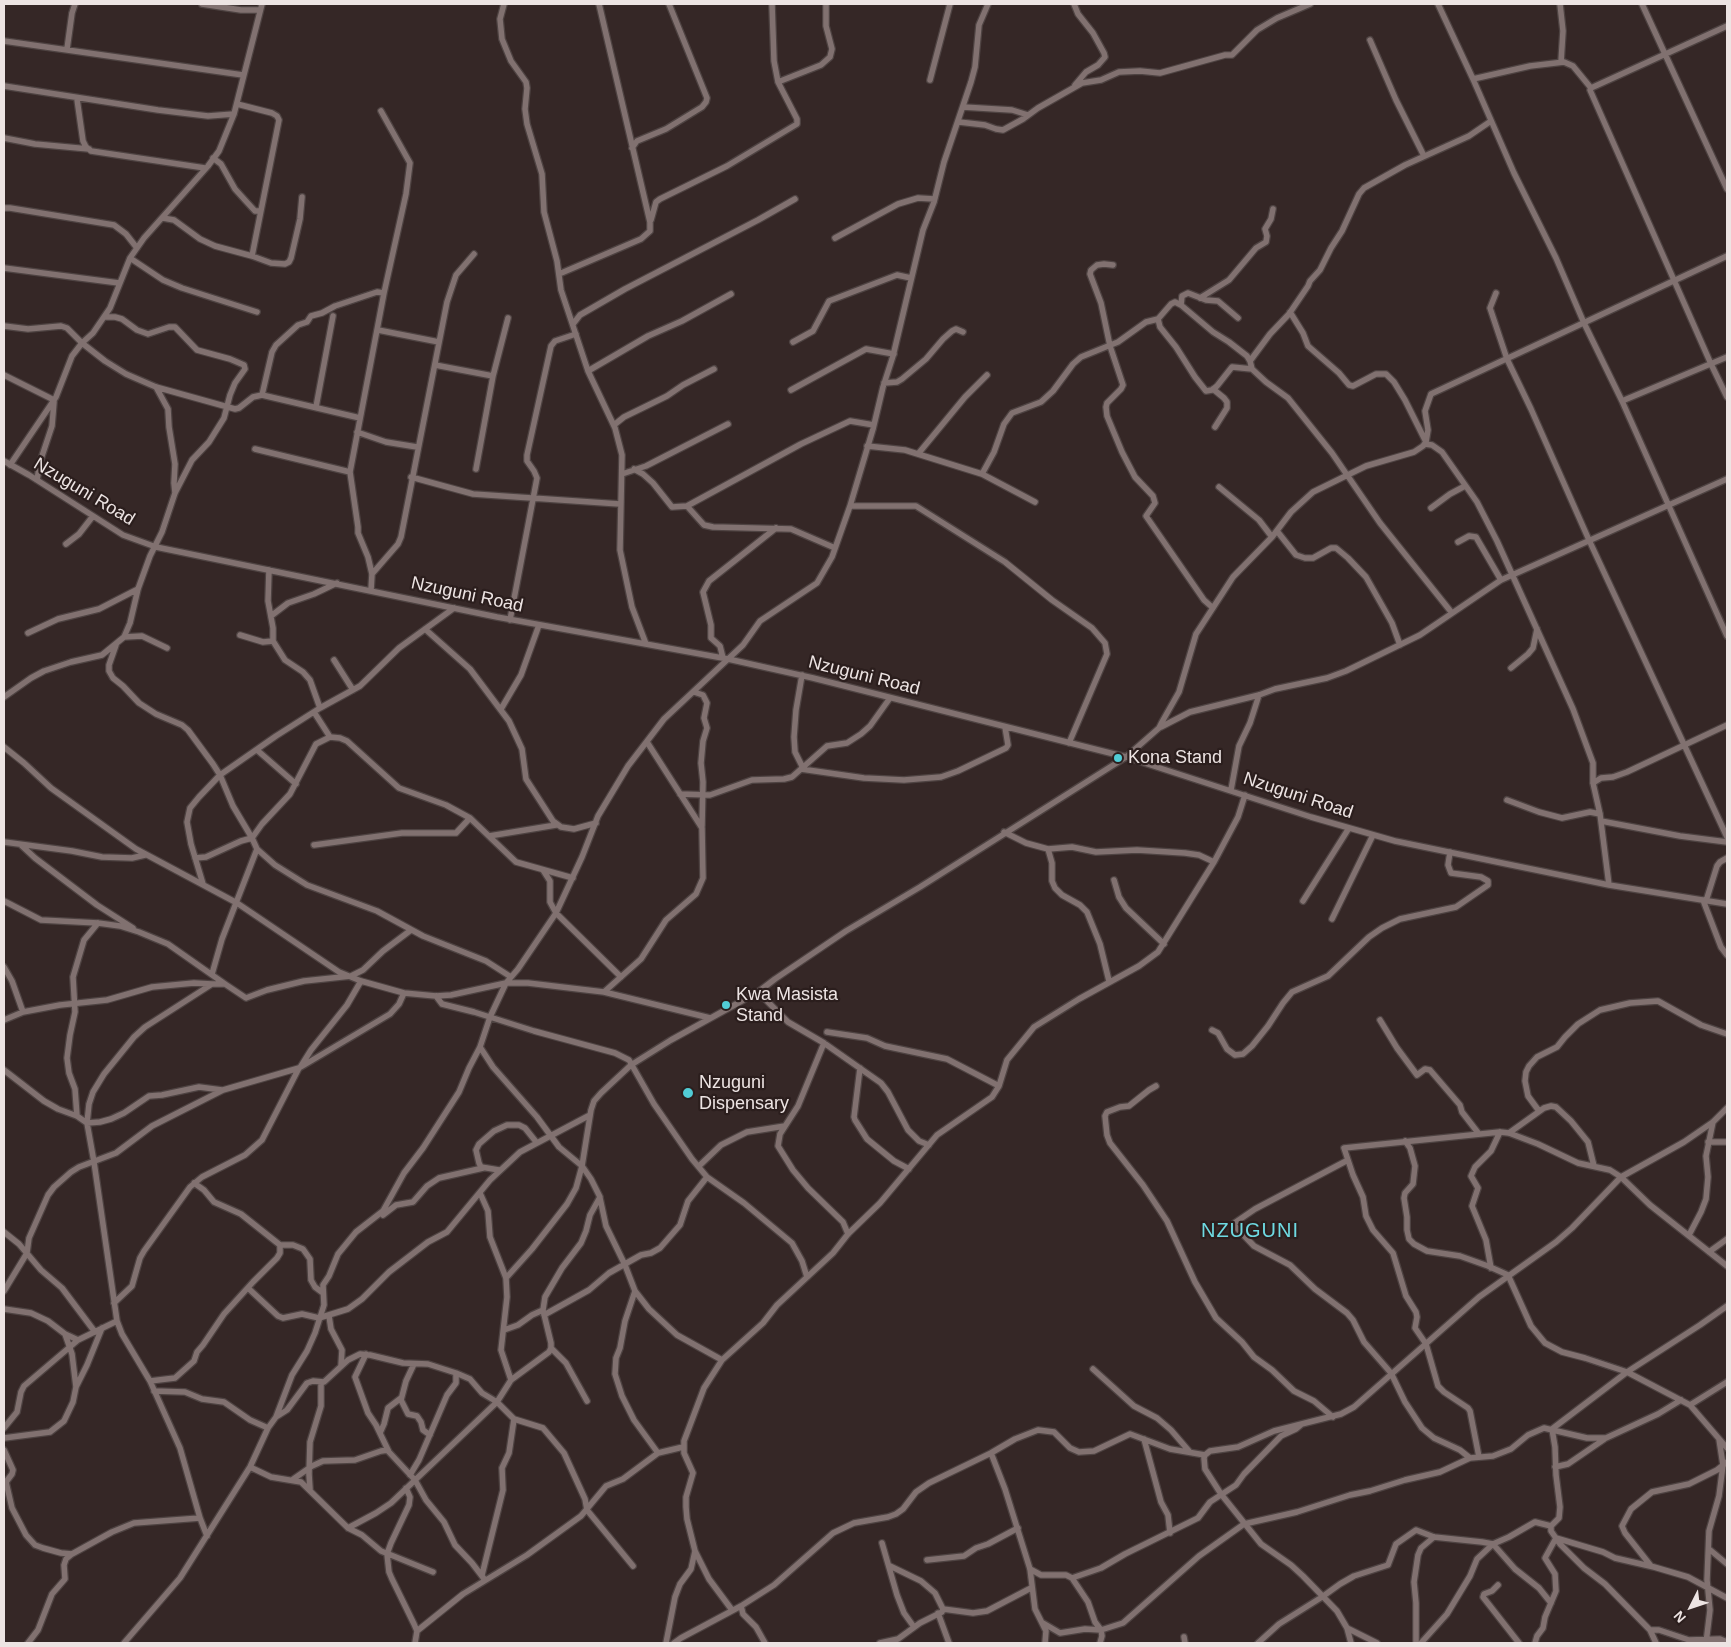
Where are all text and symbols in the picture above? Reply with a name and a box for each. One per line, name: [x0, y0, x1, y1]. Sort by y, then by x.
street label: Nzuguni Road: [30, 453, 138, 531]
street label: Nzuguni Road: [409, 573, 525, 617]
street label: Nzuguni Road: [806, 652, 922, 700]
place label: Kona Stand: [1128, 747, 1222, 769]
marker: Kona Stand: [1112, 752, 1124, 764]
street label: Nzuguni Road: [1240, 768, 1356, 824]
place label: Kwa Masista Stand: [736, 984, 838, 1026]
marker: Kwa Masista Stand: [720, 999, 732, 1011]
place label: Nzuguni Dispensary: [699, 1072, 789, 1114]
marker: Nzuguni Dispensary: [681, 1086, 695, 1100]
district label: NZUGUNI: [1200, 1219, 1300, 1243]
north arrow: [1666, 1582, 1716, 1632]
text: N: [1670, 1608, 1689, 1626]

